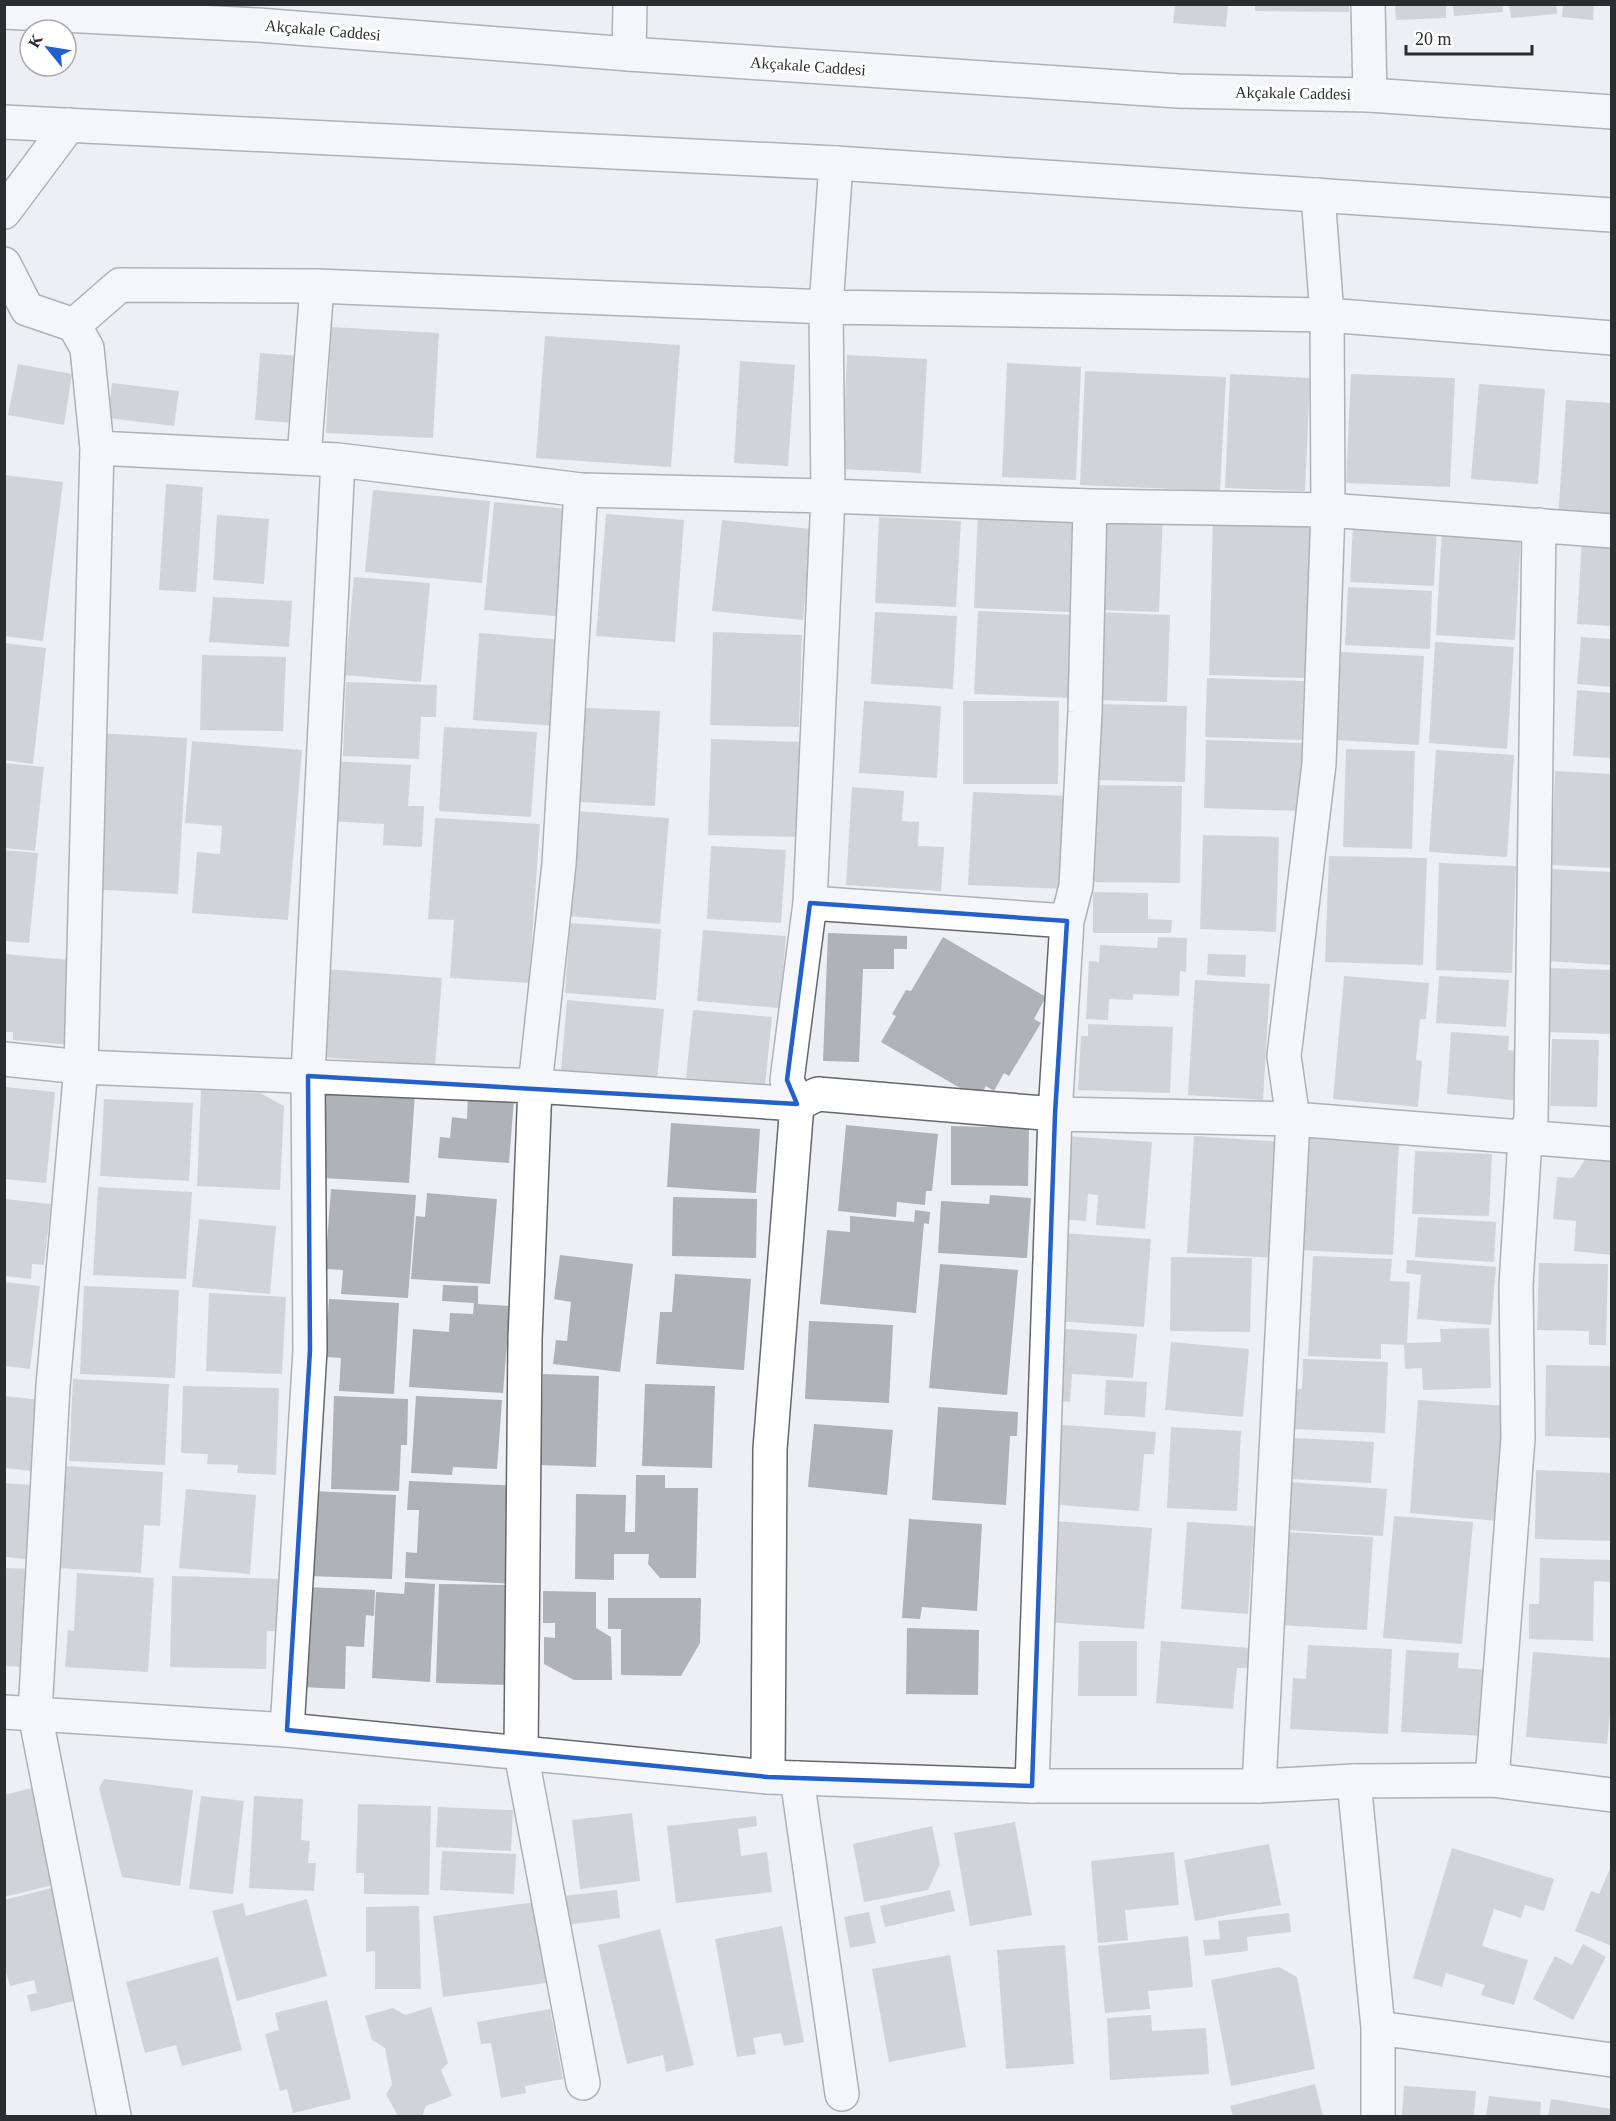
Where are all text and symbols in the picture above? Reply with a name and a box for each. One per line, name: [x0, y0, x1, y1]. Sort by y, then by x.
street label: Akçakale Caddesi: [264, 16, 382, 45]
north arrow: [18, 18, 78, 78]
scale bar: [1406, 18, 1532, 56]
text: 20 m: [1415, 29, 1452, 49]
text: K: [25, 31, 46, 50]
street label: Akçakale Caddesi: [750, 53, 867, 80]
street label: Akçakale Caddesi: [1235, 83, 1352, 104]

